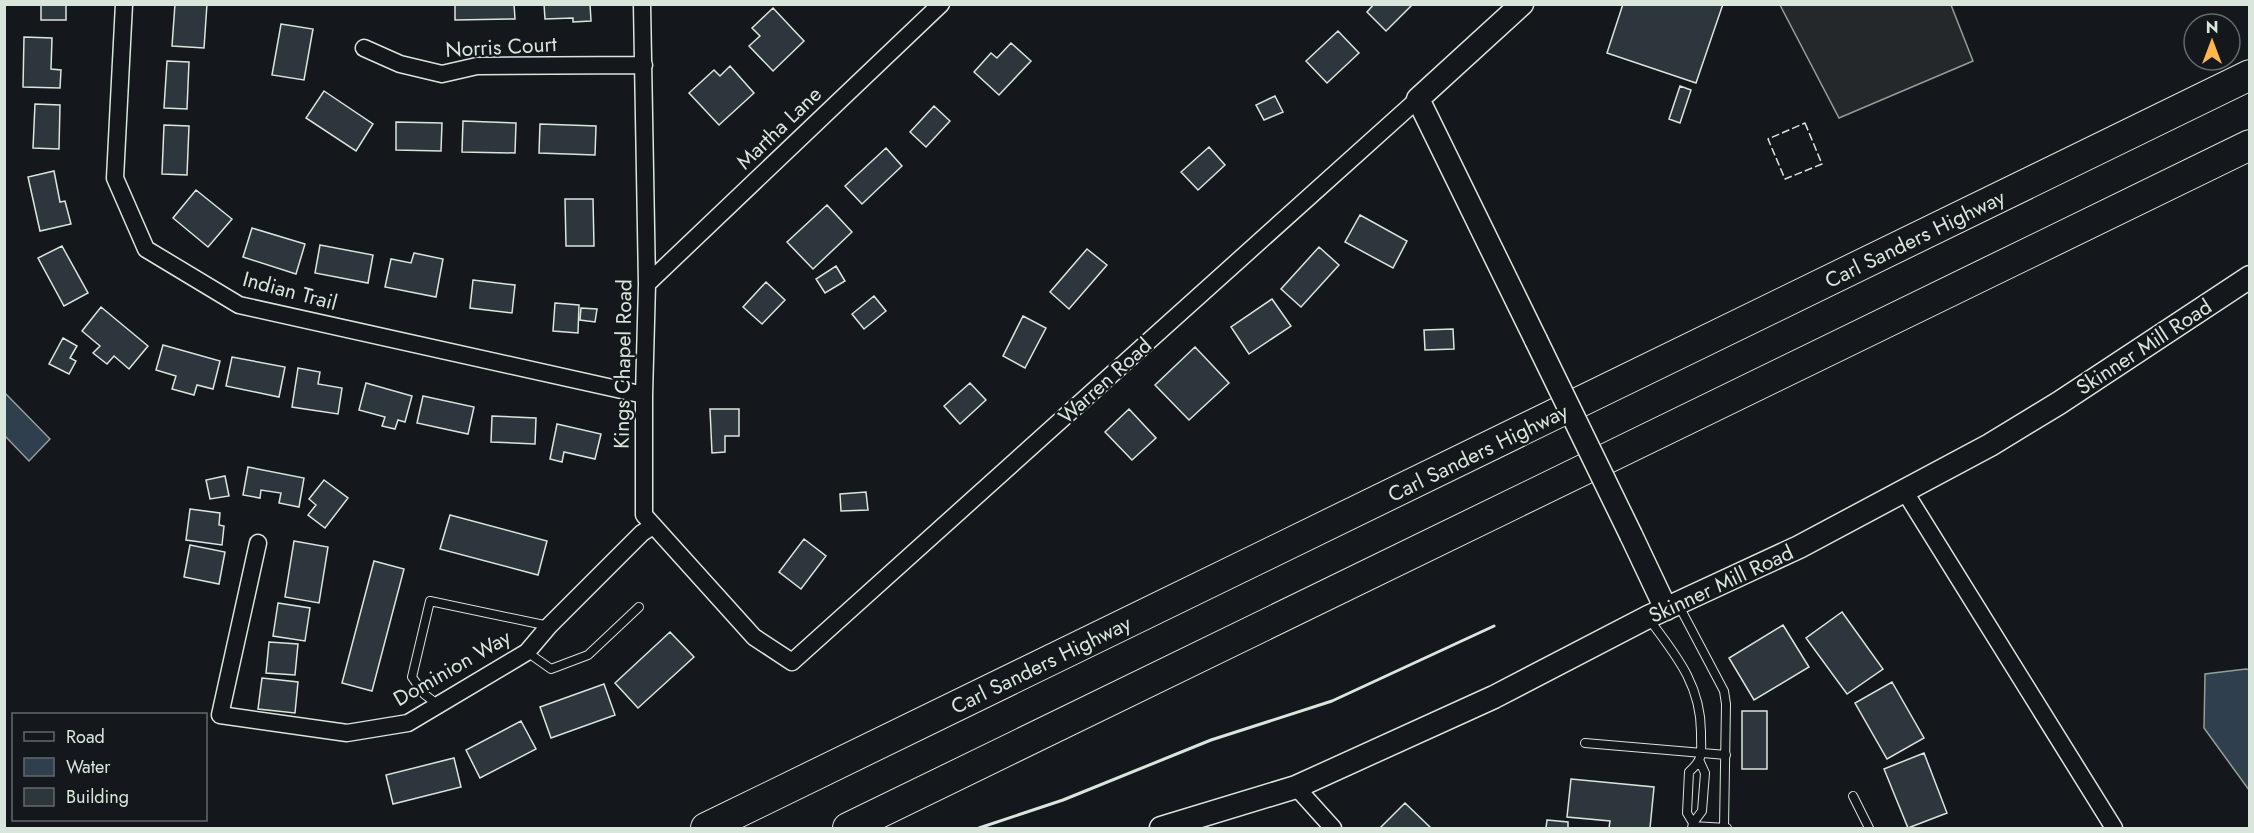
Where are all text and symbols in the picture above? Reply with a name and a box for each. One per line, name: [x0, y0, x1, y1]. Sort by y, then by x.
north arrow: [2182, 12, 2242, 72]
text: N: [2206, 16, 2218, 39]
street label: Norris Court: [445, 29, 557, 65]
street label: Martha Lane: [730, 80, 828, 176]
street label: Carl Sanders Highway: [1820, 182, 2011, 296]
street label: Indian Trail: [239, 264, 341, 318]
street label: Kings Chapel Road: [607, 279, 639, 449]
street label: Skinner Mill Road: [2070, 292, 2218, 402]
street label: Warren Road: [1052, 331, 1158, 431]
street label: Carl Sanders Highway: [1383, 396, 1574, 510]
street label: Skinner Mill Road: [1644, 537, 1798, 631]
street label: Carl Sanders Highway: [946, 608, 1137, 722]
street label: Dominion Way: [388, 622, 517, 714]
legend: [12, 713, 207, 821]
text: Road: [66, 724, 105, 750]
text: Water: [66, 754, 111, 780]
text: Building: [66, 784, 129, 810]

